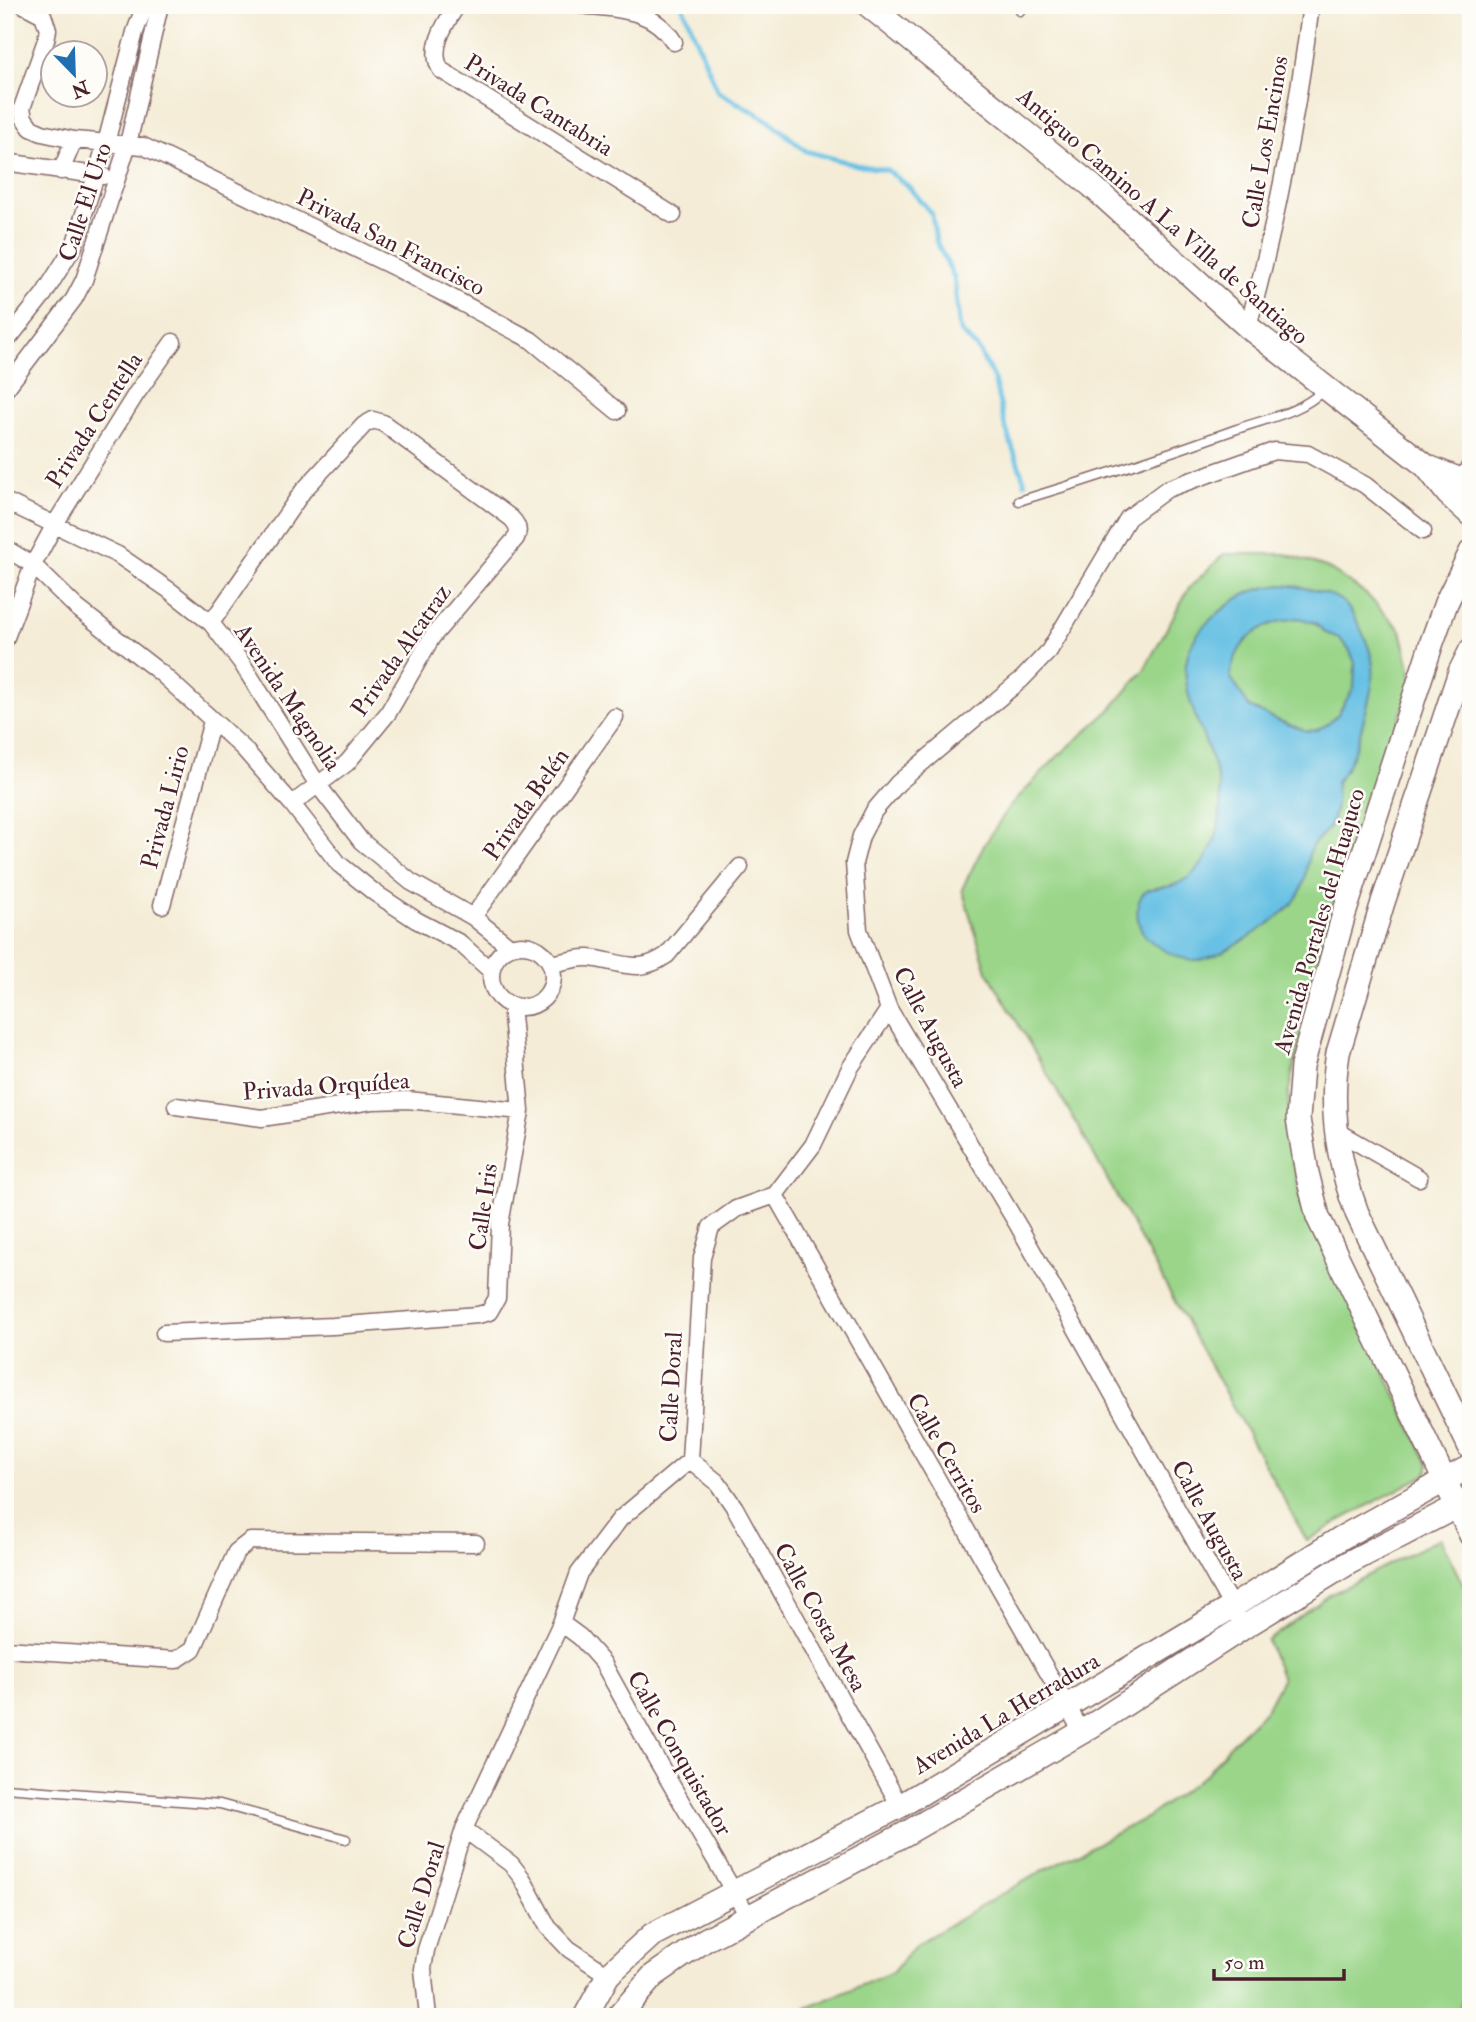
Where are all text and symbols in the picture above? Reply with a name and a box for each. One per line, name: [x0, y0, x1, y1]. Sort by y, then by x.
north arrow: [38, 38, 108, 108]
street label: Privada Cantabria: [458, 47, 620, 164]
street label: Calle Los Encinos: [1235, 53, 1296, 231]
text: N: [67, 74, 94, 103]
street label: Antiguo Camino A La Villa de Santiago: [1010, 80, 1315, 352]
street label: Calle El Uro: [52, 139, 119, 265]
street label: Privada San Francisco: [291, 182, 490, 303]
street label: Privada Centella: [39, 346, 150, 494]
street label: Privada Alcatraz: [344, 578, 459, 723]
street label: Avenida Magnolia: [226, 617, 349, 778]
street label: Privada Lirio: [134, 742, 197, 872]
street label: Privada Belén: [476, 742, 576, 866]
street label: Avenida Portales del Huajuco: [1266, 785, 1372, 1059]
street label: Calle Augusta: [886, 961, 976, 1094]
street label: Privada Orquídea: [242, 1065, 412, 1108]
street label: Calle Iris: [462, 1161, 505, 1253]
street label: Calle Doral: [653, 1331, 690, 1443]
street label: Calle Cerritos: [900, 1388, 993, 1519]
street label: Calle Augusta: [1164, 1455, 1256, 1587]
street label: Calle Costa Mesa: [767, 1537, 875, 1698]
street label: Avenida La Herradura: [906, 1645, 1106, 1782]
street label: Calle Conquistador: [620, 1665, 739, 1841]
street label: Calle Doral: [390, 1838, 452, 1953]
scale bar: [1214, 1938, 1343, 1982]
text: 50 m: [1224, 1949, 1265, 1976]

